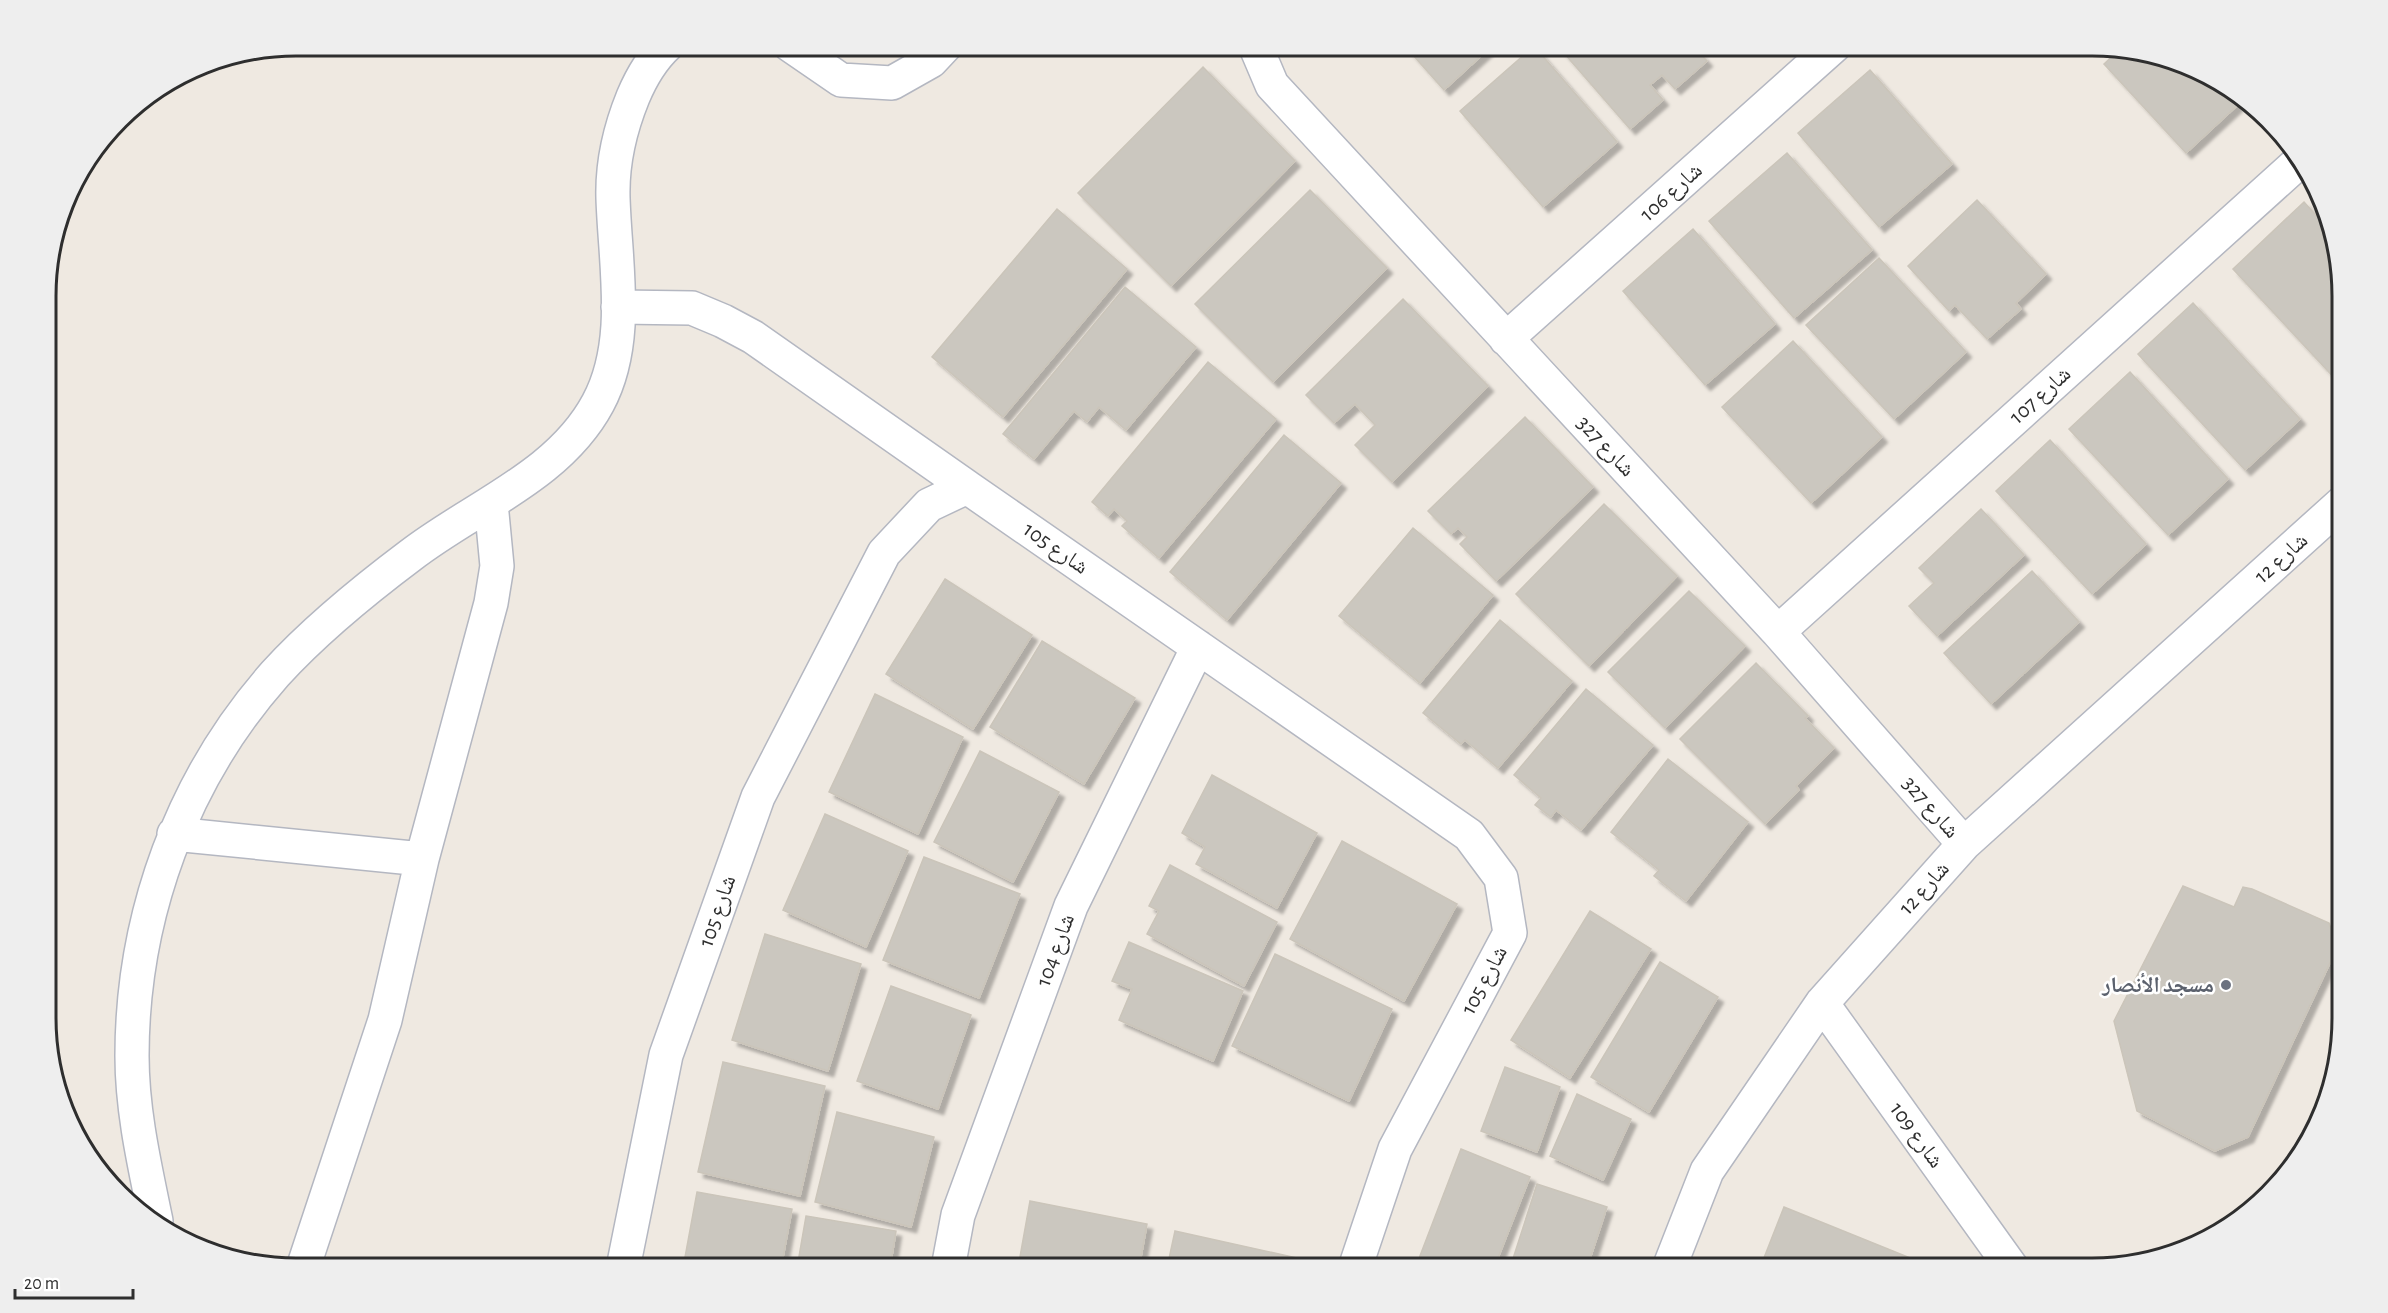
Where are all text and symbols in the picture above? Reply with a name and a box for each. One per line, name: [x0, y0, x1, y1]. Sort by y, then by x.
street label: شارع 106: [1636, 159, 1708, 227]
street label: شارع 107: [2005, 362, 2076, 429]
street label: شارع 327: [1571, 412, 1639, 482]
street label: شارع 105: [1018, 518, 1093, 580]
street label: شارع 12: [2250, 529, 2313, 589]
street label: شارع 327: [1897, 772, 1963, 843]
street label: شارع 12: [1895, 857, 1955, 920]
street label: شارع 105: [695, 873, 741, 950]
street label: شارع 104: [1032, 911, 1080, 990]
street label: شارع 105: [1457, 942, 1513, 1019]
place label: مسجد الأنصار: [2101, 972, 2214, 997]
marker: مسجد الأنصار: [2219, 978, 2233, 992]
street label: شارع 109: [1884, 1098, 1948, 1173]
scale bar: [15, 1262, 134, 1300]
text: 20 m: [24, 1275, 59, 1293]

